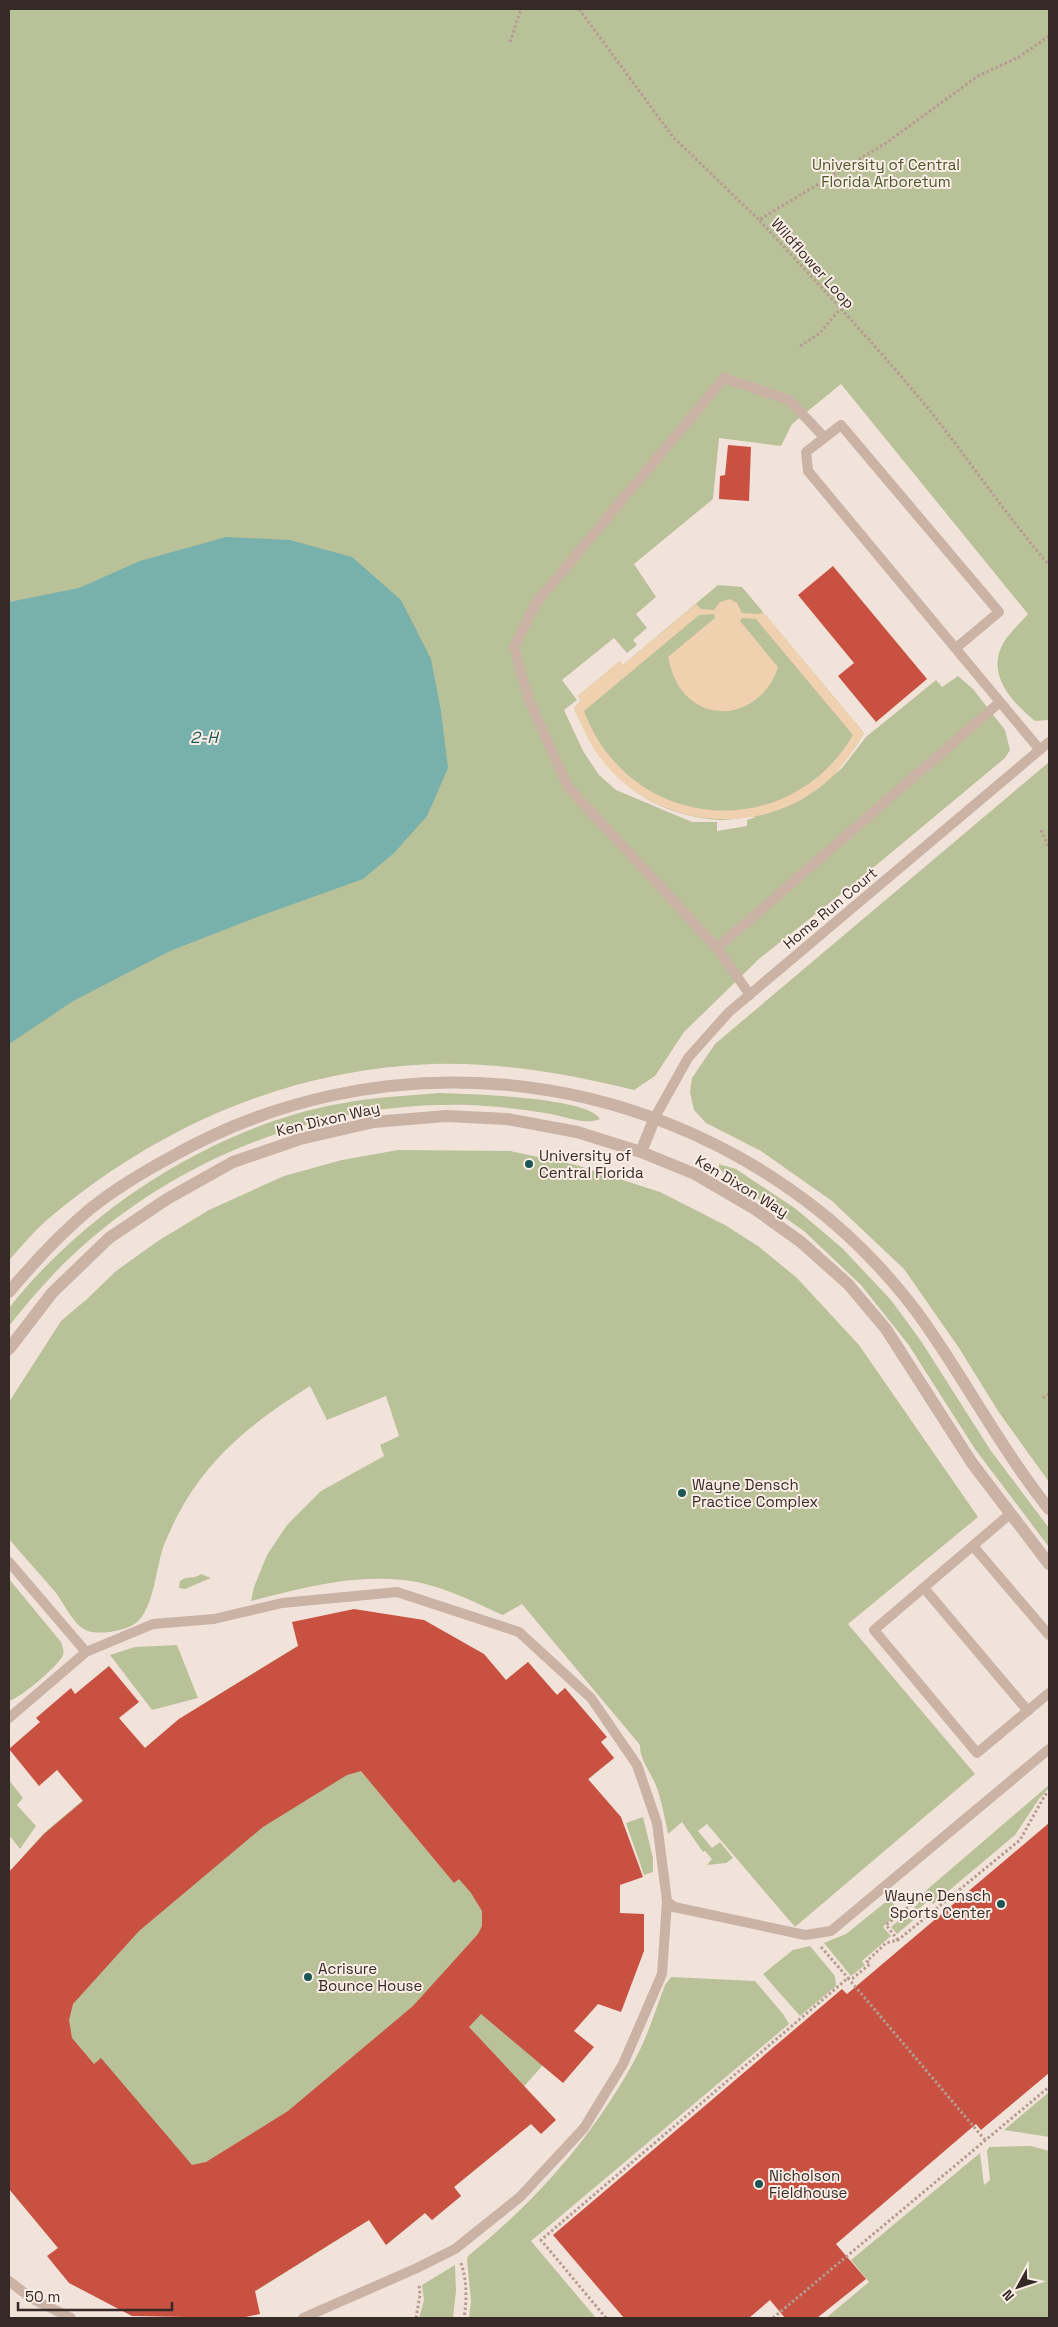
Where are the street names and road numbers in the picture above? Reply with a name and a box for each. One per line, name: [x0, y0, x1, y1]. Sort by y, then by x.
street label: Wildflower Loop: [767, 214, 859, 312]
street label: Home Run Court: [779, 863, 881, 953]
street label: Ken Dixon Way: [274, 1098, 382, 1140]
street label: Ken Dixon Way: [692, 1151, 792, 1221]

